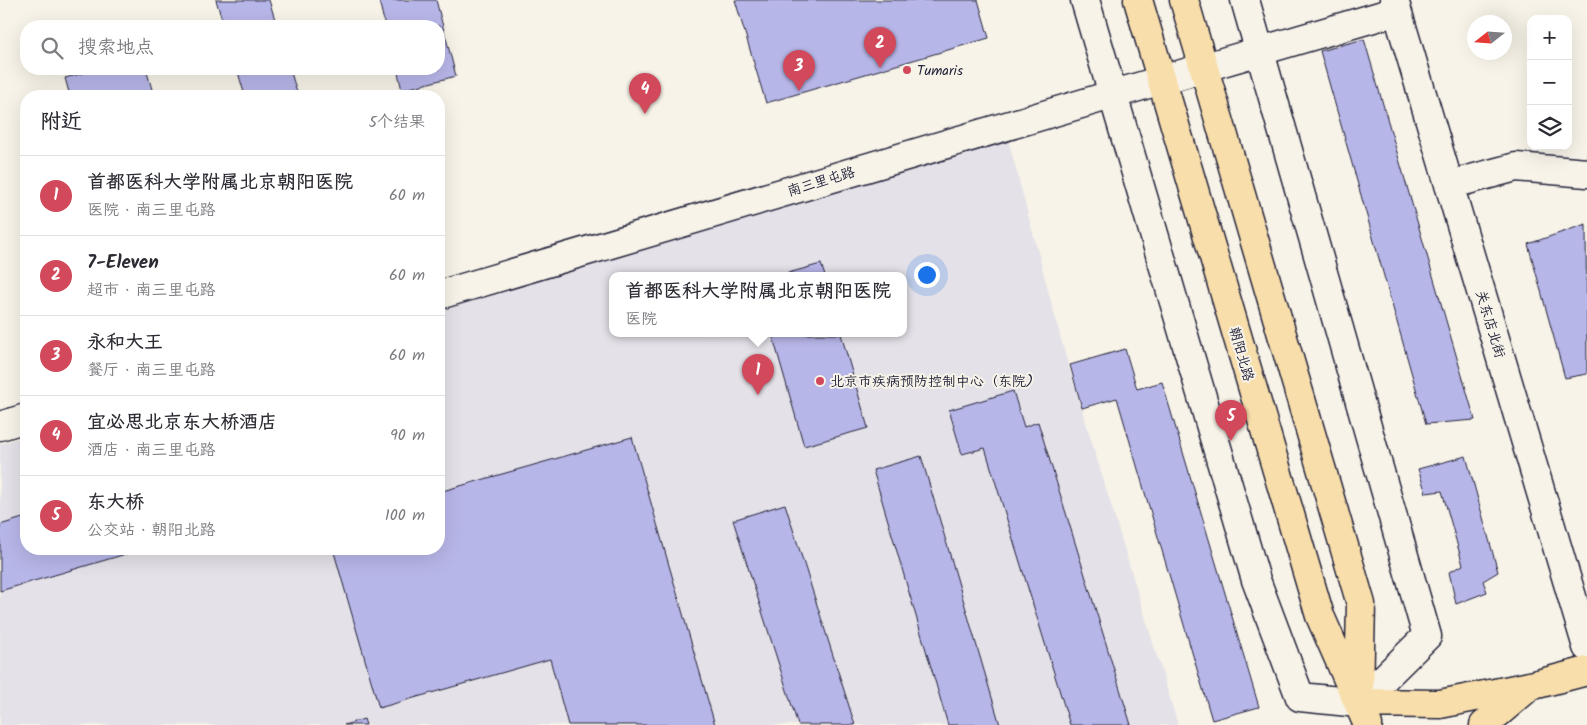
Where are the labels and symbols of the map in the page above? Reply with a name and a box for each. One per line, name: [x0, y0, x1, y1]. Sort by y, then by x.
north arrow: [1467, 15, 1512, 60]
pin: 2: [864, 27, 896, 68]
pin: 3: [783, 50, 815, 91]
place label: Tumaris: [917, 60, 963, 82]
marker: Tumaris: [901, 64, 913, 76]
pin: 4: [629, 73, 661, 114]
street label: 南三里屯路: [785, 161, 858, 203]
your location: [914, 262, 940, 288]
street label: 关东店北街: [1469, 288, 1511, 361]
street label: 朝阳北路: [1223, 324, 1259, 384]
pin: 1: [742, 354, 774, 395]
place label: 北京市疾病预防控制中心（东院): [830, 371, 1033, 393]
marker: 北京市疾病预防控制中心（东院): [814, 375, 826, 387]
pin: 5: [1215, 400, 1247, 441]

